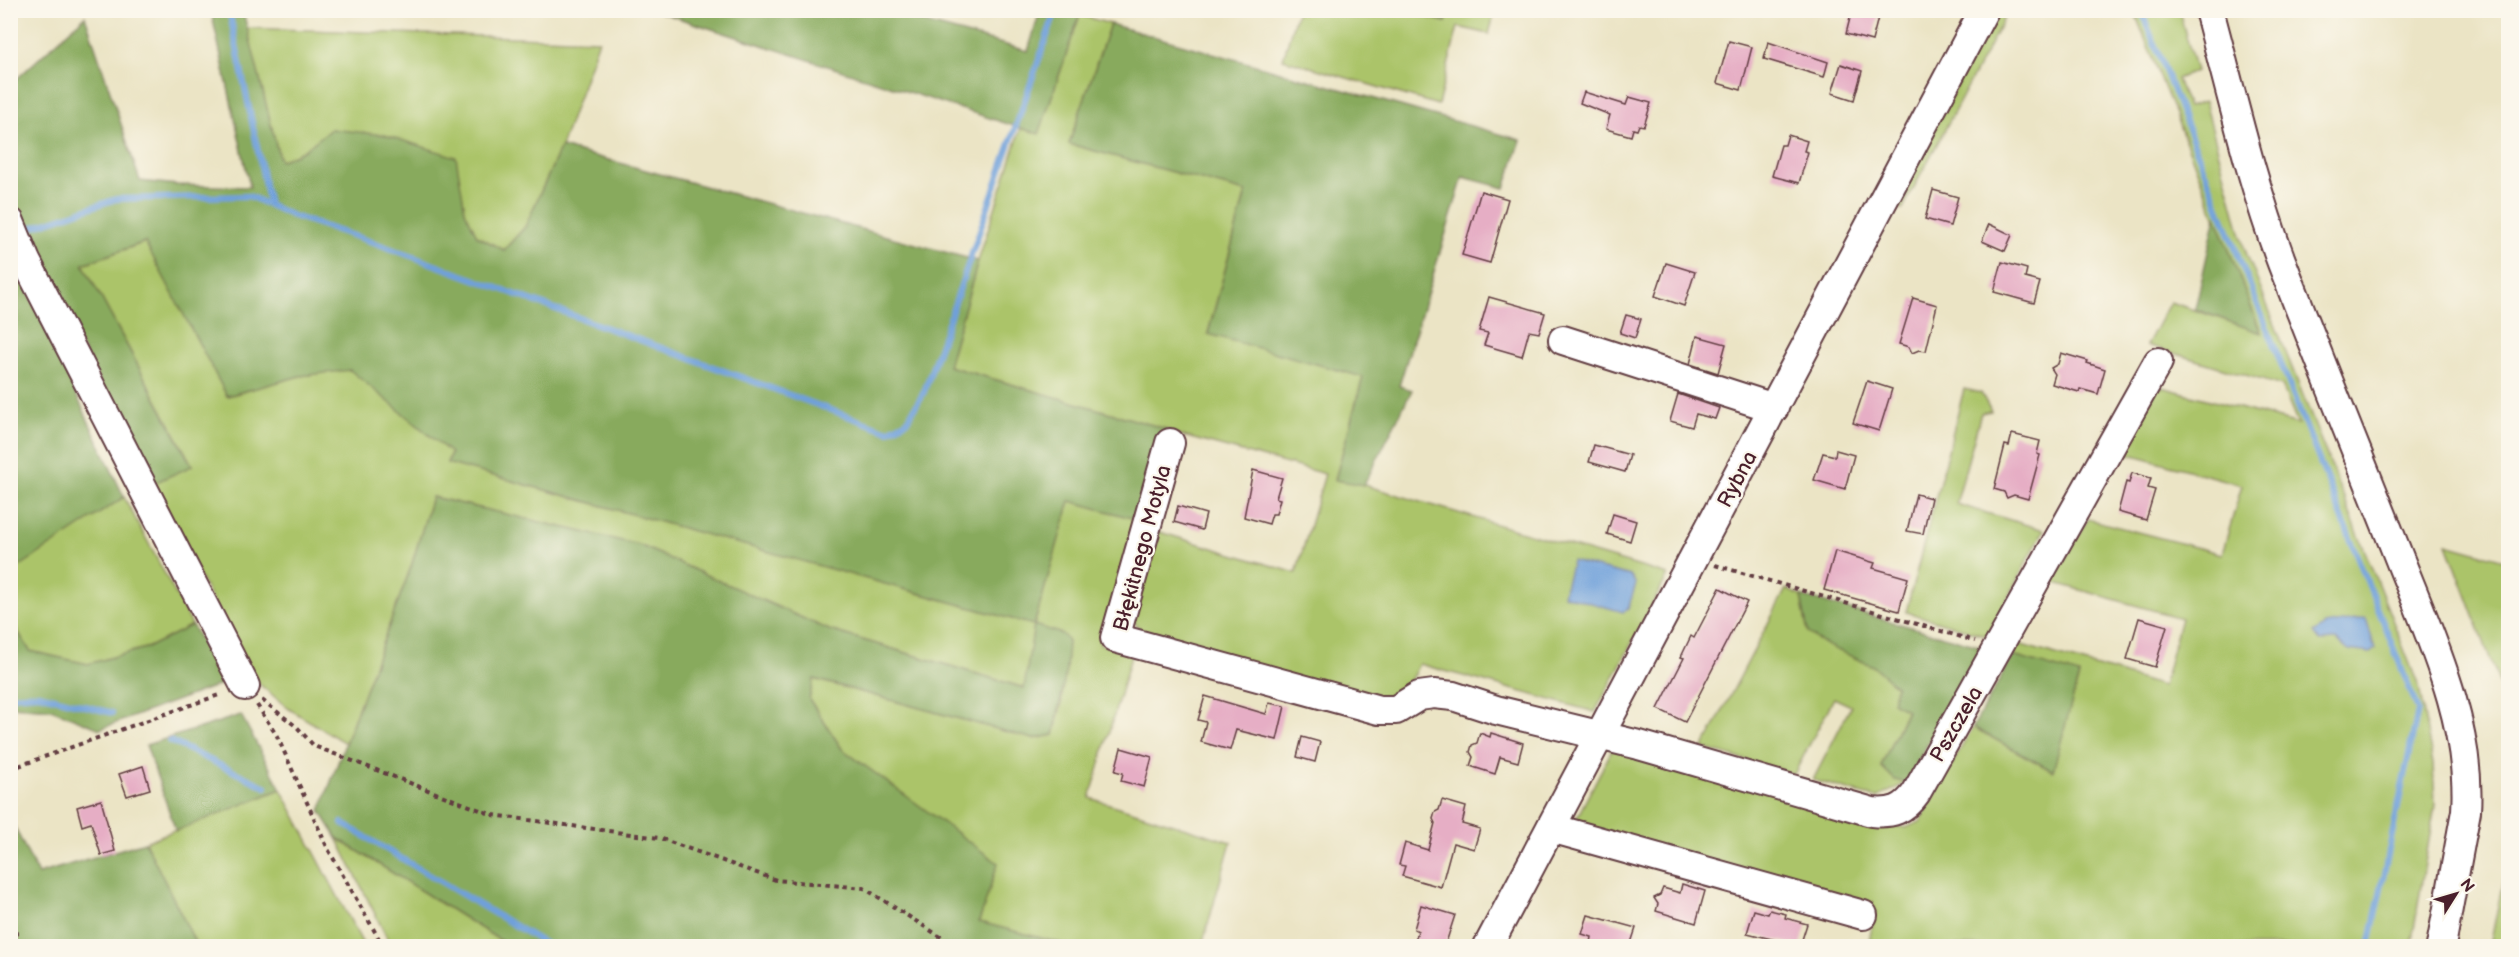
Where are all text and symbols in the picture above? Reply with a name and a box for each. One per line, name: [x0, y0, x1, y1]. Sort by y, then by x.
street label: Rybna: [1712, 447, 1763, 512]
street label: Błękitnego Motyla: [1108, 462, 1177, 634]
street label: Pszczela: [1925, 682, 1988, 767]
north arrow: [2426, 864, 2486, 924]
text: N: [2456, 875, 2478, 896]

